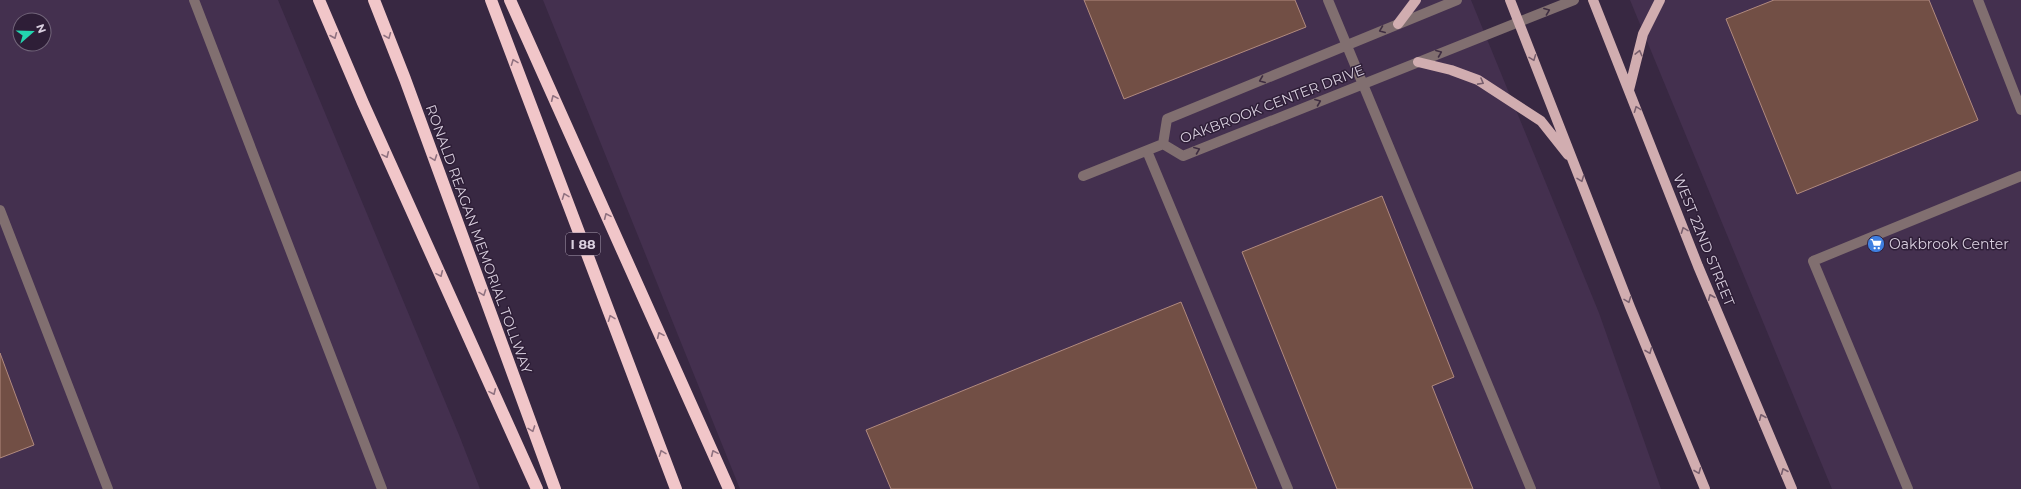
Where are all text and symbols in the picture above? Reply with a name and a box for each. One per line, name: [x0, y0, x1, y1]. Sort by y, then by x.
one-way arrow: [1543, 7, 1550, 15]
north arrow: [12, 12, 52, 52]
text: N: [33, 22, 49, 35]
one-way arrow: [1379, 26, 1386, 34]
one-way arrow: [330, 32, 338, 39]
one-way arrow: [383, 32, 391, 40]
one-way arrow: [1634, 49, 1642, 56]
one-way arrow: [1435, 50, 1442, 58]
one-way arrow: [1529, 54, 1537, 61]
one-way arrow: [510, 58, 519, 65]
street label: OAKBROOK CENTER DRIVE: [1177, 60, 1367, 148]
one-way arrow: [1259, 75, 1266, 83]
one-way arrow: [1477, 78, 1484, 85]
one-way arrow: [551, 94, 559, 102]
one-way arrow: [1314, 98, 1321, 106]
street label: RONALD REAGAN MEMORIAL TOLLWAY: [422, 102, 536, 376]
one-way arrow: [1633, 105, 1641, 112]
one-way arrow: [1194, 147, 1201, 155]
one-way arrow: [381, 151, 389, 158]
one-way arrow: [429, 154, 437, 161]
street label: WEST 22ND STREET: [1669, 171, 1739, 309]
one-way arrow: [1576, 175, 1584, 182]
one-way arrow: [561, 193, 569, 200]
one-way arrow: [604, 213, 612, 221]
one-way arrow: [1681, 226, 1689, 233]
road number: I 88: [566, 233, 600, 255]
supermarket icon: Oakbrook Center: [1866, 234, 1886, 254]
place label: Oakbrook Center: [1889, 235, 2009, 253]
one-way arrow: [435, 269, 443, 277]
one-way arrow: [478, 290, 486, 297]
one-way arrow: [1708, 294, 1716, 301]
one-way arrow: [1623, 296, 1631, 304]
one-way arrow: [607, 314, 615, 321]
one-way arrow: [657, 331, 665, 338]
one-way arrow: [1644, 347, 1652, 354]
one-way arrow: [489, 388, 497, 395]
one-way arrow: [1758, 414, 1766, 421]
one-way arrow: [527, 425, 535, 432]
one-way arrow: [658, 449, 666, 456]
one-way arrow: [710, 450, 718, 457]
one-way arrow: [1693, 468, 1701, 475]
one-way arrow: [1781, 468, 1789, 475]

